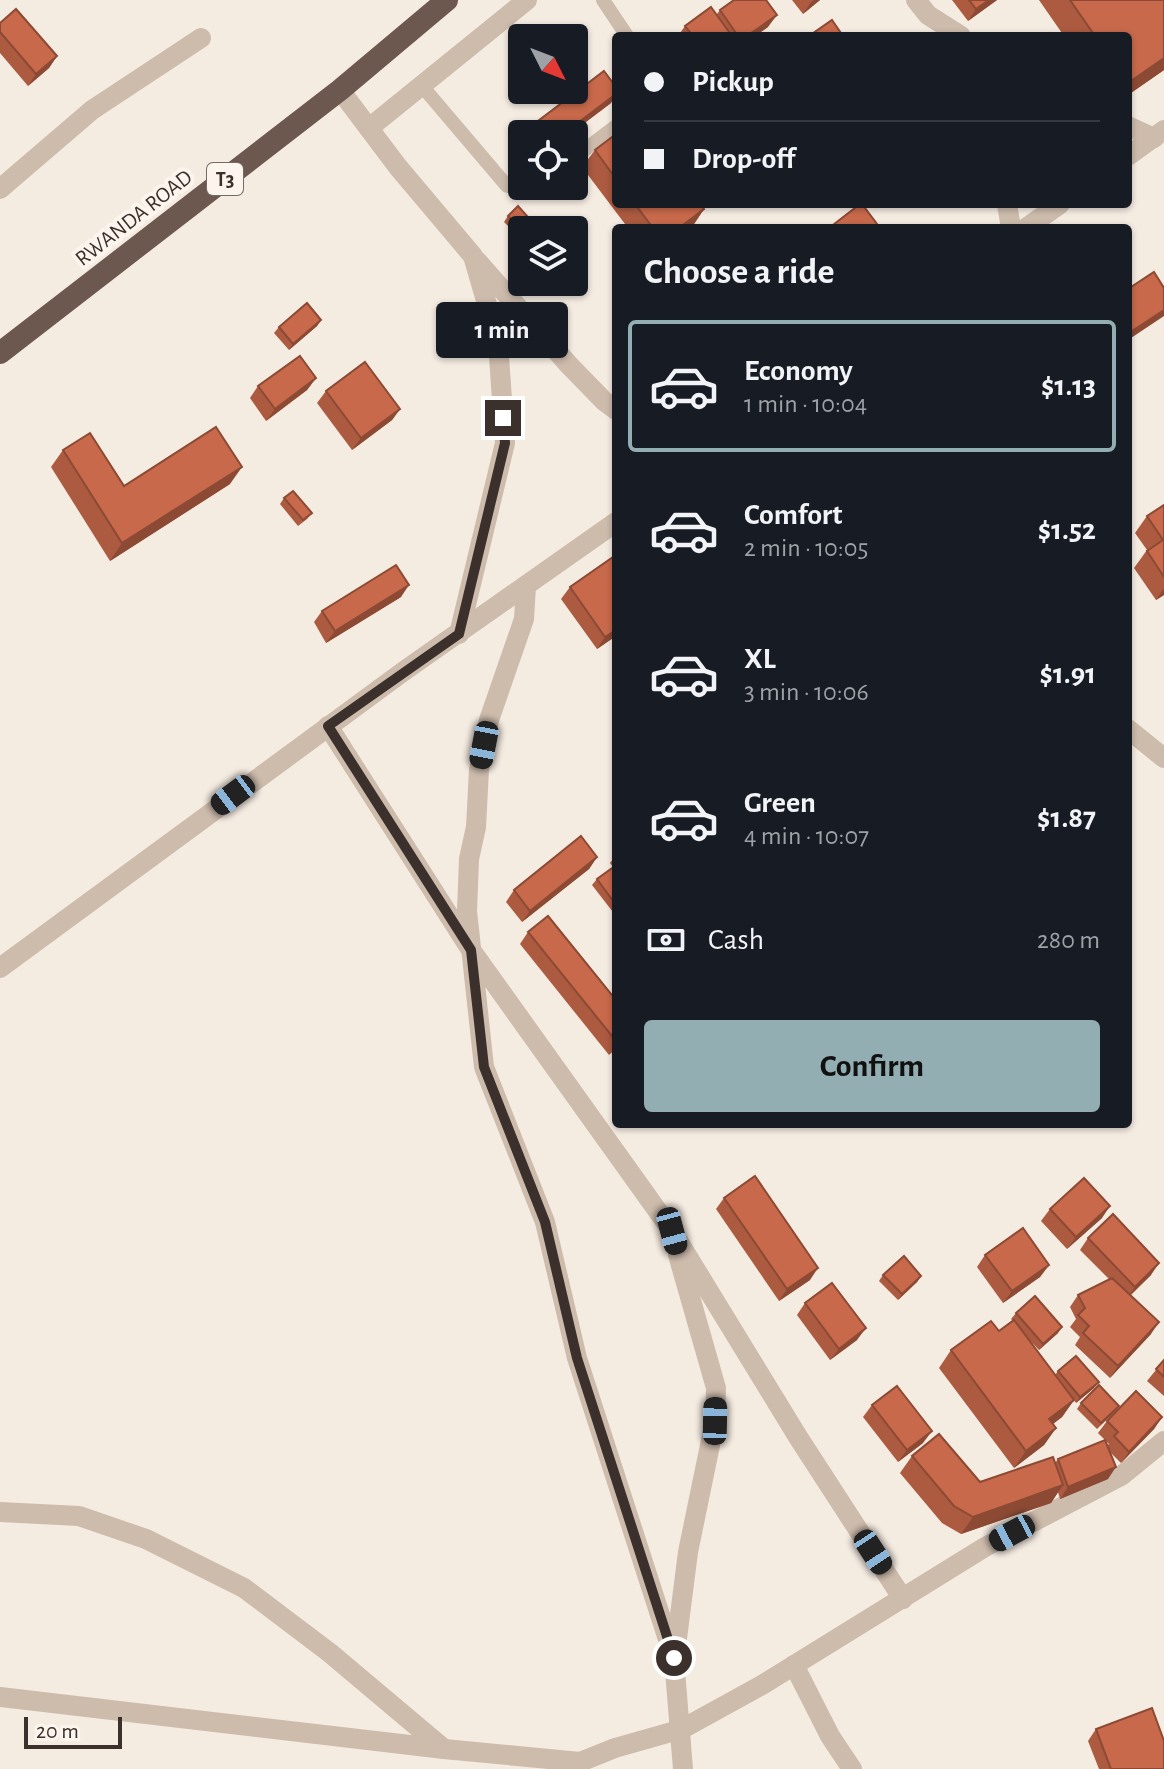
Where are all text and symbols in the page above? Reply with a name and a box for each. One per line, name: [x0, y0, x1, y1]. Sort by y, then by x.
north arrow: [508, 24, 588, 104]
map controls: [508, 24, 588, 296]
text: Pickup: [692, 67, 774, 97]
button: locate: [508, 120, 588, 200]
text: Drop-off: [692, 144, 795, 174]
road number: T3: [207, 163, 243, 195]
street label: RWANDA ROAD: [71, 166, 196, 270]
button: layers: [508, 216, 588, 296]
text: Choose a ride: [644, 254, 834, 290]
callout: 1 min: [437, 302, 569, 358]
text: 1 min: [475, 317, 529, 343]
icon: car: [648, 350, 720, 422]
text: Economy: [744, 356, 853, 386]
text: $1.13: [1041, 371, 1096, 401]
text: 1 min · 10:04: [744, 391, 867, 417]
route end: [485, 400, 521, 436]
icon: car: [648, 494, 720, 566]
text: Comfort: [744, 500, 843, 530]
text: $1.52: [1038, 515, 1096, 545]
text: 2 min · 10:05: [744, 535, 868, 561]
icon: car: [648, 638, 720, 710]
text: XL: [744, 644, 776, 674]
text: $1.91: [1040, 659, 1096, 689]
text: 3 min · 10:06: [744, 679, 869, 705]
car: [468, 719, 500, 771]
car: [207, 771, 259, 819]
icon: car: [648, 782, 720, 854]
text: Green: [744, 788, 816, 818]
text: $1.87: [1037, 803, 1096, 833]
text: 4 min · 10:07: [744, 823, 869, 849]
icon: cash: [644, 918, 688, 962]
text: Cash: [708, 925, 764, 955]
text: 280 m: [1037, 927, 1100, 953]
button: Confirm: [644, 1020, 1100, 1112]
car: [654, 1205, 690, 1257]
car: [703, 1397, 727, 1445]
car: [985, 1511, 1039, 1555]
car: [850, 1525, 896, 1579]
route start: [656, 1640, 692, 1676]
scale bar: [24, 1713, 122, 1749]
text: 20 m: [36, 1720, 79, 1742]

